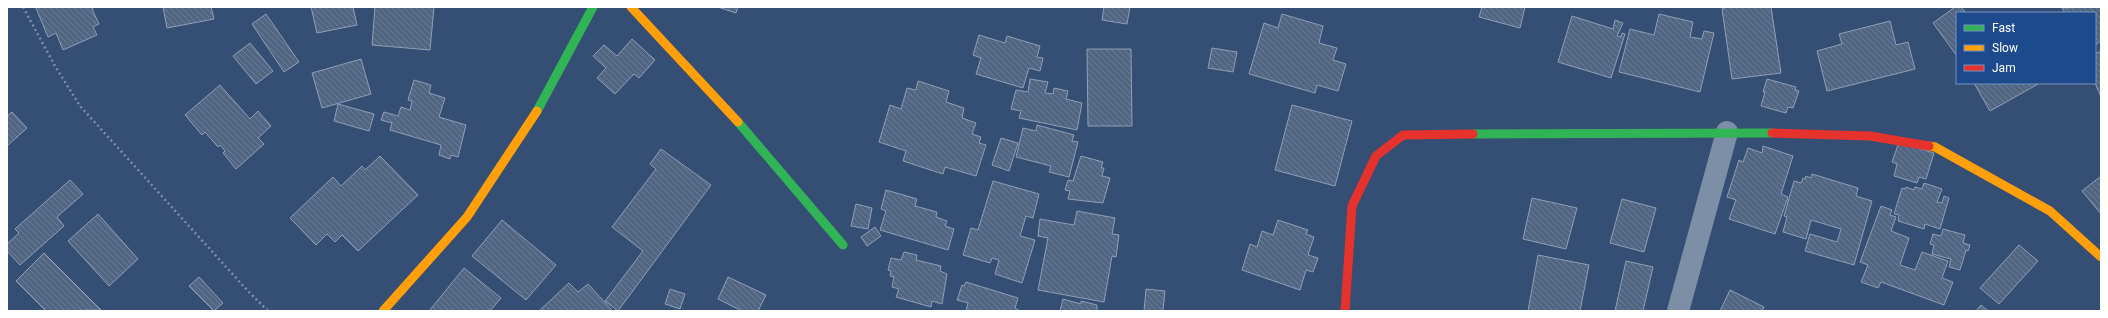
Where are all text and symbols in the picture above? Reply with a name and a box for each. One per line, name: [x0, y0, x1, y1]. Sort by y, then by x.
legend: [1956, 12, 2096, 84]
text: Fast: [1992, 21, 2015, 35]
text: Slow: [1992, 41, 2018, 55]
text: Jam: [1992, 61, 2016, 75]

